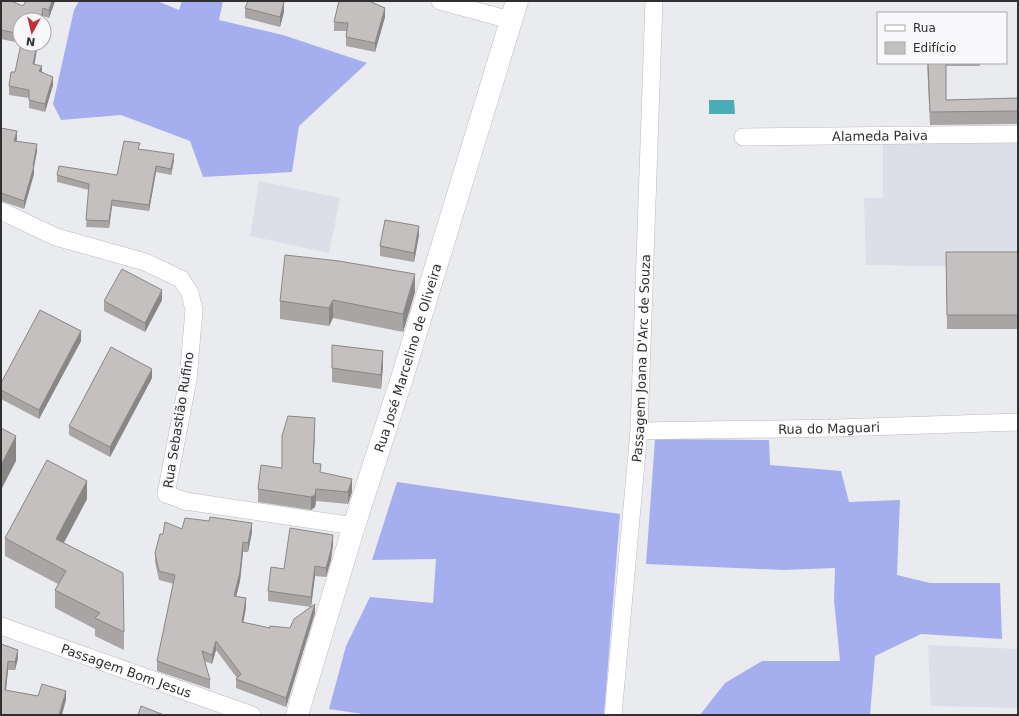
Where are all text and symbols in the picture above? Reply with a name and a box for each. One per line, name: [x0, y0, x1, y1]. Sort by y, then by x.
north arrow: [12, 12, 52, 52]
legend: [877, 12, 1007, 64]
text: Rua: [913, 21, 936, 35]
text: N: [25, 34, 36, 48]
text: Edifício: [913, 41, 956, 55]
street label: Alameda Paiva: [832, 128, 928, 144]
street label: Passagem Joana D'Arc de Souza: [629, 254, 653, 463]
street label: Rua José Marcelino de Oliveira: [371, 262, 445, 454]
street label: Rua Sebastião Rufino: [160, 351, 197, 489]
street label: Rua do Maguari: [778, 420, 880, 437]
street label: Passagem Bom Jesus: [59, 641, 194, 701]

